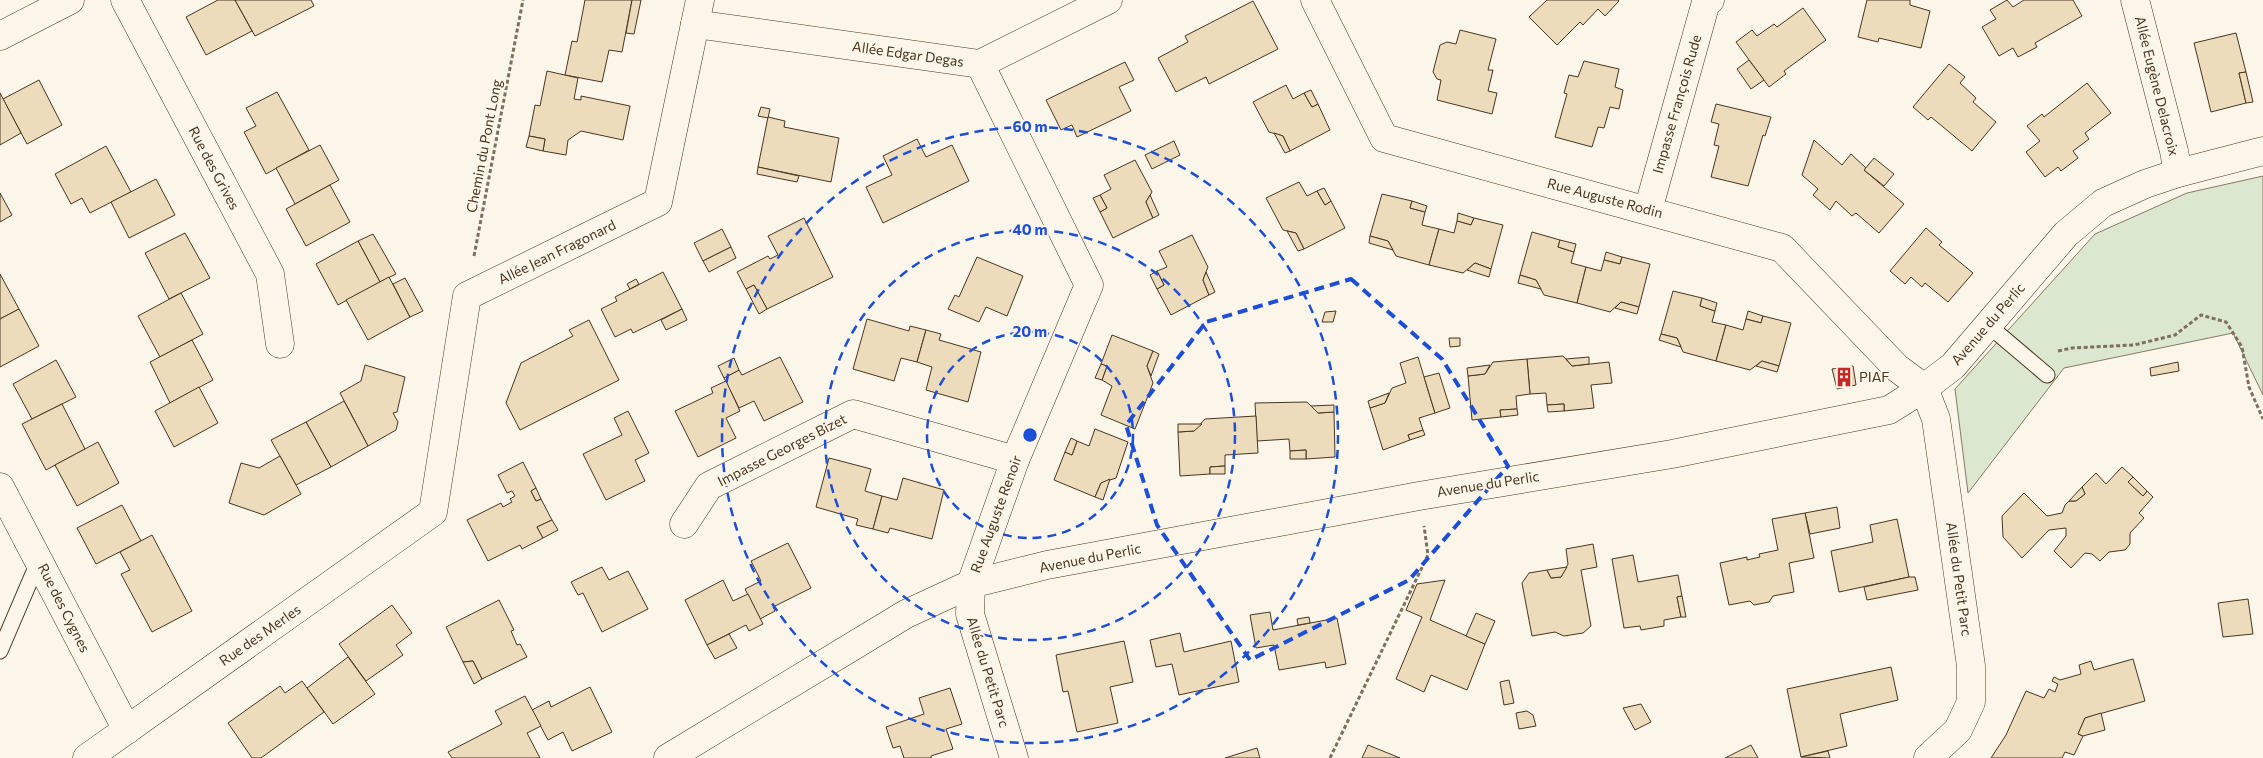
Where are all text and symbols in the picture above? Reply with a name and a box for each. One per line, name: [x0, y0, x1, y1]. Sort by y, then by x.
street label: Allée Eugène Delacroix: [2132, 14, 2183, 158]
street label: Impasse François Rude: [1649, 32, 1704, 175]
street label: Allée Edgar Degas: [851, 37, 965, 70]
street label: Chemin du Pont Long: [462, 77, 505, 214]
text: 60 m: [1012, 117, 1048, 135]
street label: Rue des Grives: [185, 123, 244, 212]
street label: Rue Auguste Rodin: [1545, 174, 1665, 221]
street label: Allée Jean Fragonard: [495, 216, 618, 287]
text: 40 m: [1012, 220, 1048, 238]
street label: Avenue du Perlic: [1947, 279, 2028, 368]
text: 20 m: [1013, 322, 1047, 340]
building icon: PIAF: [1833, 366, 1855, 388]
place label: PIAF: [1859, 368, 1889, 385]
street label: Impasse Georges Bizet: [714, 409, 849, 489]
centre of rings: [1021, 426, 1039, 444]
street label: Rue Auguste Renoir: [966, 452, 1025, 575]
street label: Avenue du Perlic: [1435, 467, 1540, 500]
street label: Allée du Petit Parc: [1943, 521, 1976, 637]
street label: Avenue du Perlic: [1037, 539, 1142, 576]
street label: Rue des Cygnes: [35, 560, 94, 655]
street label: Rue des Merles: [216, 600, 304, 669]
street label: Allée du Petit Parc: [964, 614, 1013, 729]

